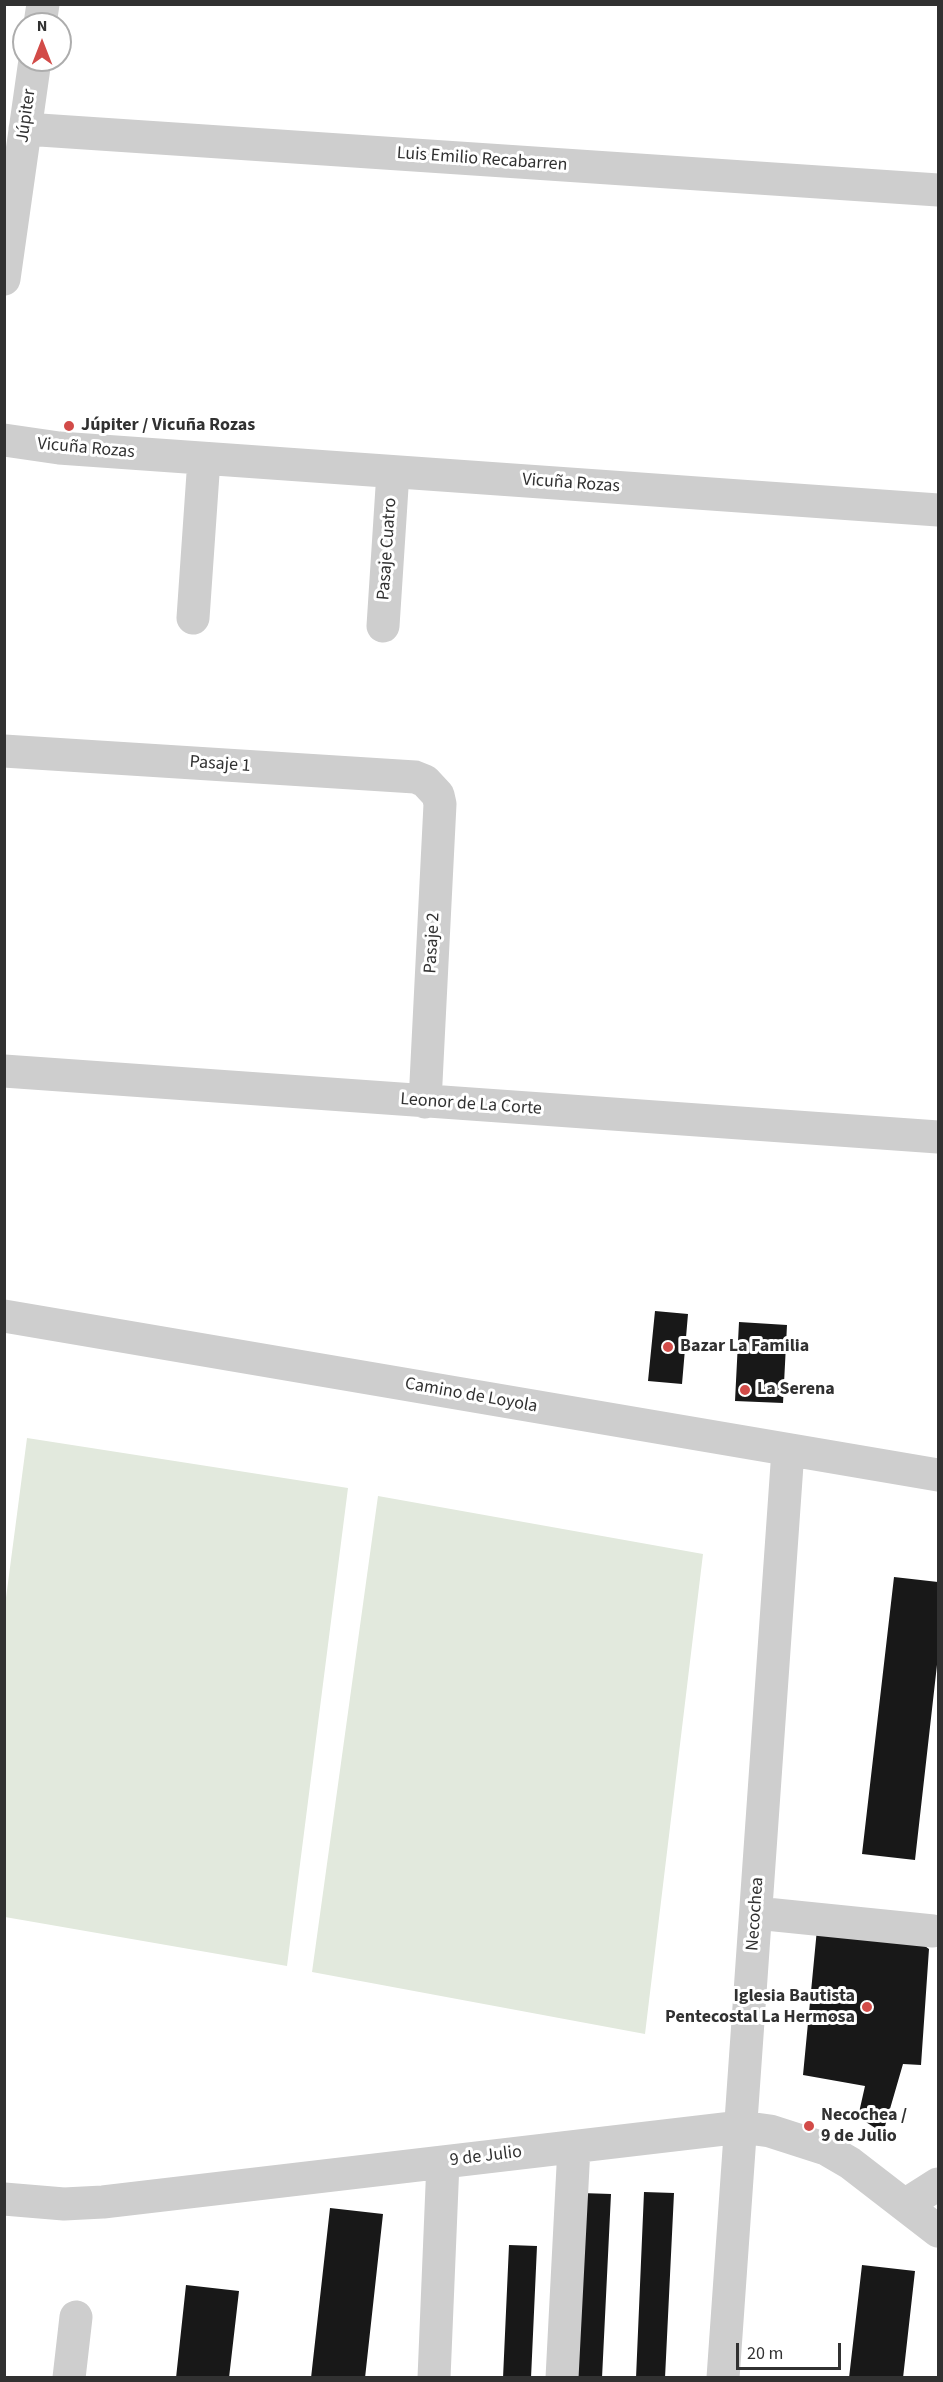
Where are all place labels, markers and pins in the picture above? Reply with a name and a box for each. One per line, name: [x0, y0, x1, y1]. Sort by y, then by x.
place label: Júpiter / Vicuña Rozas: [81, 415, 255, 437]
marker: Júpiter / Vicuña Rozas: [62, 419, 76, 433]
place label: Bazar La Familia: [680, 1336, 809, 1358]
marker: Bazar La Familia: [661, 1340, 675, 1354]
place label: La Serena: [757, 1379, 835, 1401]
marker: La Serena: [738, 1383, 752, 1397]
place label: Iglesia Bautista Pentecostal La Hermosa: [665, 1986, 855, 2028]
marker: Iglesia Bautista Pentecostal La Hermosa: [860, 2000, 874, 2014]
place label: Necochea / 9 de Julio: [821, 2105, 907, 2148]
marker: Necochea / 9 de Julio: [802, 2119, 816, 2133]

